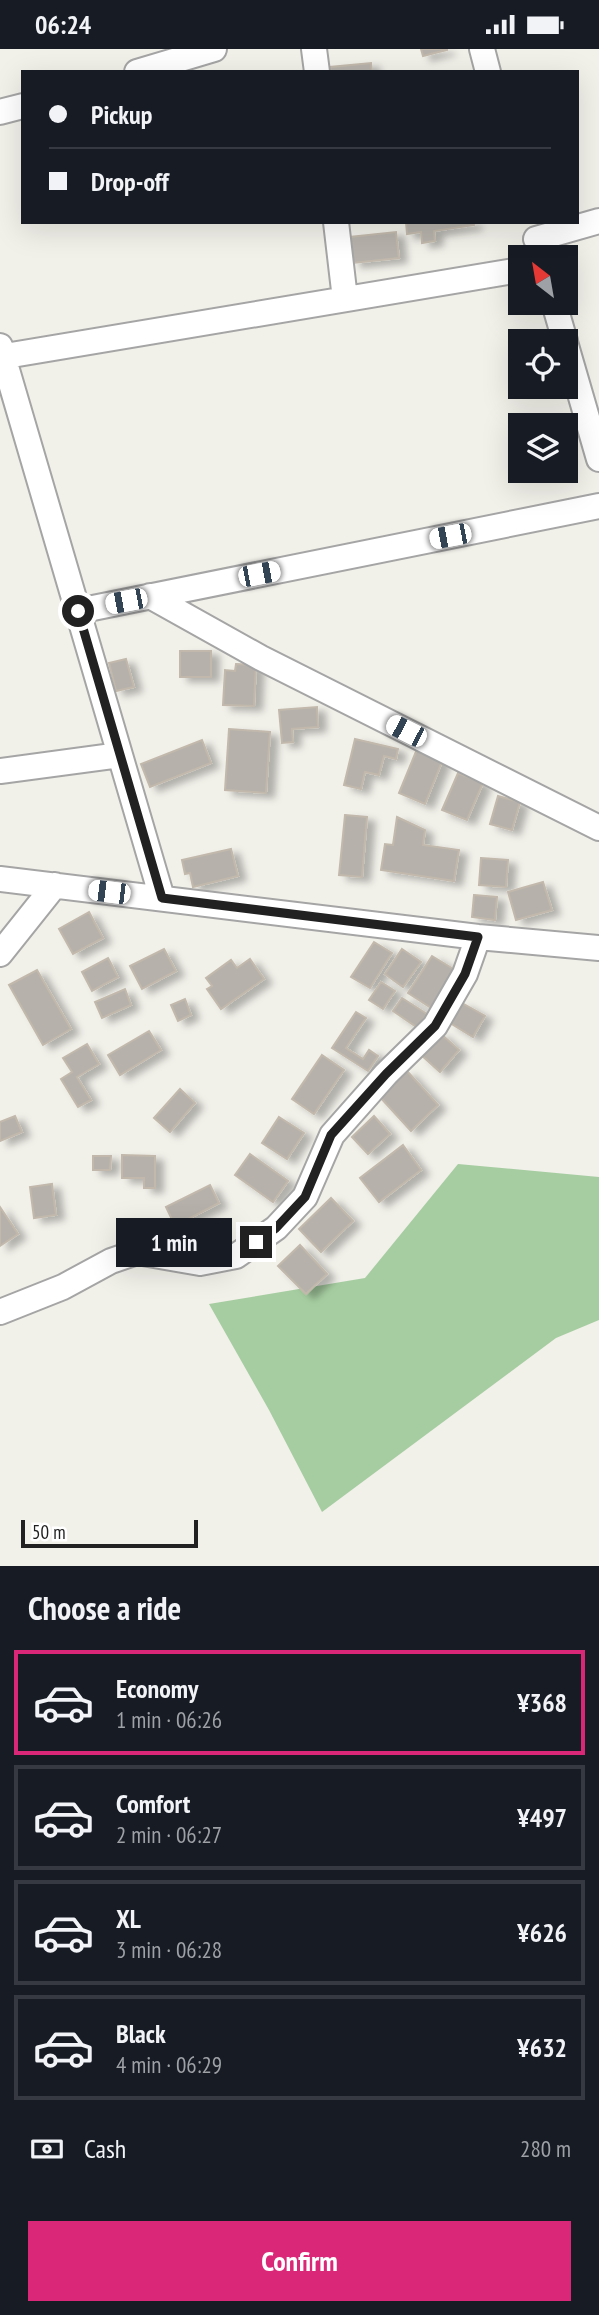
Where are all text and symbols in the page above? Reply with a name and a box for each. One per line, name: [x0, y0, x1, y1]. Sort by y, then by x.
text: 06:24: [35, 8, 91, 41]
text: Pickup: [91, 98, 152, 131]
text: Drop-off: [91, 165, 169, 198]
north arrow: [508, 245, 578, 315]
map controls: [508, 245, 578, 483]
button: locate: [508, 329, 578, 399]
button: layers: [508, 413, 578, 483]
car: [428, 522, 473, 550]
car: [237, 560, 282, 588]
car: [104, 587, 149, 615]
route start: [62, 595, 94, 627]
car: [383, 712, 430, 750]
car: [87, 879, 132, 905]
callout: 1 min: [116, 1217, 232, 1267]
route end: [240, 1226, 272, 1258]
text: 1 min: [151, 1228, 197, 1257]
scale bar: [21, 1517, 198, 1549]
text: 50 m: [32, 1520, 66, 1544]
text: Choose a ride: [28, 1587, 181, 1629]
icon: car: [32, 1671, 95, 1734]
text: Economy: [116, 1672, 198, 1705]
text: ¥368: [517, 1686, 567, 1719]
text: 1 min · 06:26: [116, 1705, 222, 1734]
icon: car: [32, 1786, 95, 1849]
text: Comfort: [116, 1787, 190, 1820]
text: ¥497: [517, 1801, 567, 1834]
text: 2 min · 06:27: [116, 1820, 222, 1849]
icon: car: [32, 1901, 95, 1964]
text: XL: [116, 1902, 141, 1935]
text: ¥626: [517, 1916, 567, 1949]
text: 3 min · 06:28: [116, 1935, 222, 1964]
icon: car: [32, 2016, 95, 2079]
text: Black: [116, 2017, 166, 2050]
text: ¥632: [517, 2031, 567, 2064]
text: 4 min · 06:29: [116, 2050, 222, 2079]
icon: cash: [28, 2130, 66, 2168]
text: Cash: [84, 2132, 126, 2165]
text: 280 m: [520, 2134, 571, 2163]
button: Confirm: [28, 2221, 571, 2301]

